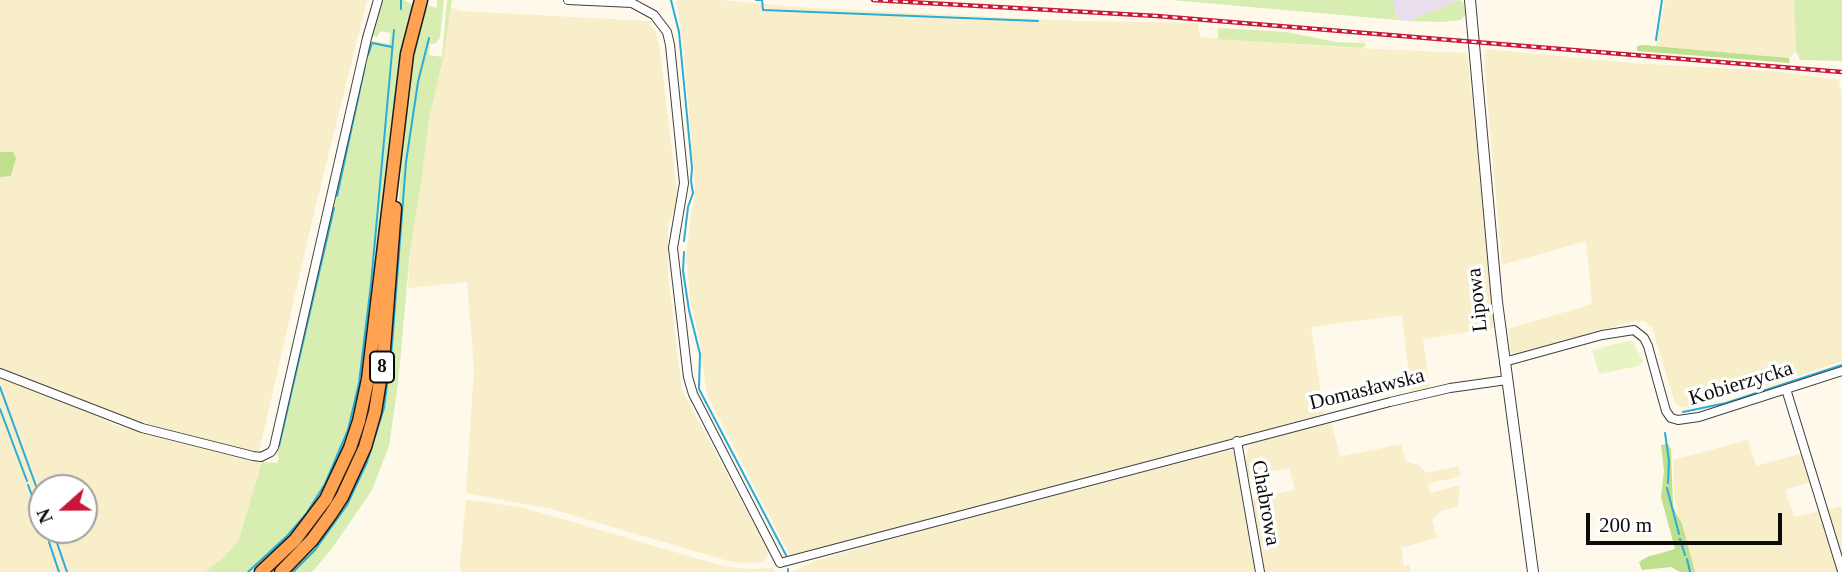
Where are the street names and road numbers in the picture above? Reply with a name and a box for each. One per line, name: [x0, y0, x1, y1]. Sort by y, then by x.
street label: Lipowa: [1462, 267, 1494, 333]
road number: 8: [370, 352, 394, 382]
street label: Kobierzycka: [1686, 356, 1796, 412]
street label: Domasławska: [1307, 364, 1427, 416]
street label: Chabrowa: [1245, 458, 1285, 548]

